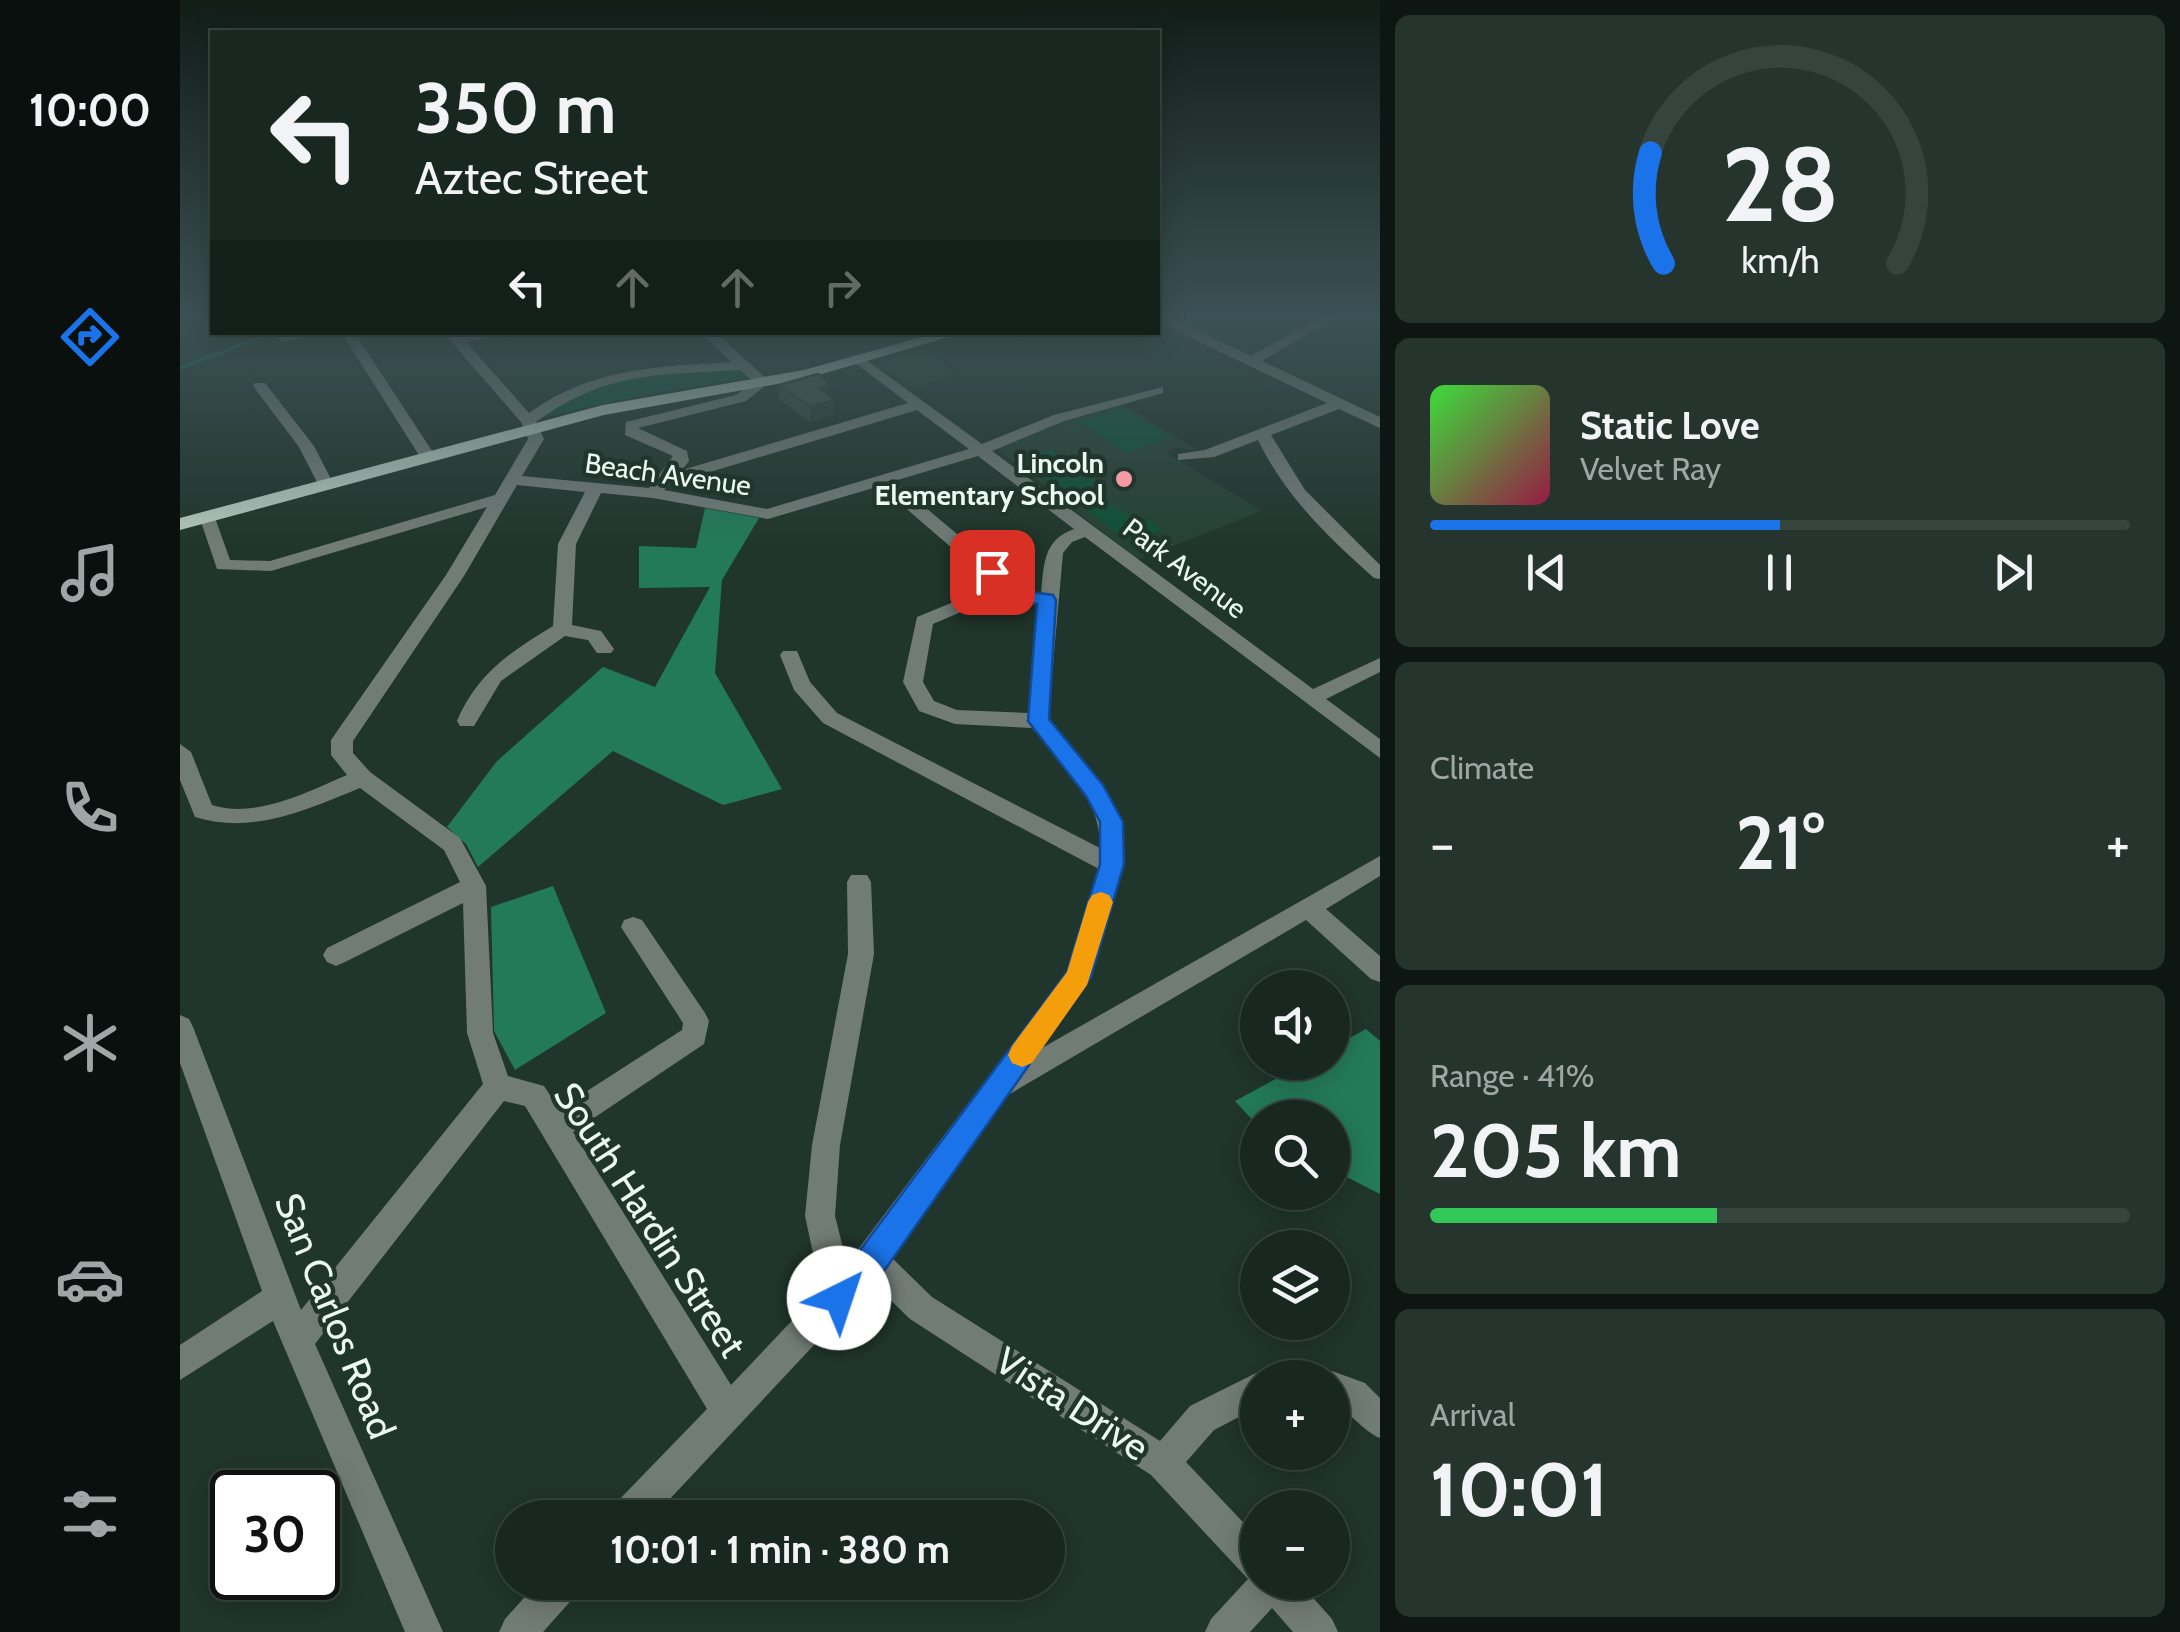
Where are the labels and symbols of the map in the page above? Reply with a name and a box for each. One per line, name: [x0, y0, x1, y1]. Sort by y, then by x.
street label: Beach Avenue: [583, 446, 753, 502]
place label: Lincoln Elementary School: [875, 446, 1104, 512]
marker: Lincoln Elementary School: [1113, 468, 1135, 490]
street label: Park Avenue: [1117, 511, 1253, 625]
pin: [950, 530, 1035, 615]
street label: South Hardin Street: [544, 1074, 757, 1366]
street label: San Carlos Road: [265, 1186, 406, 1445]
position arrow: [787, 1246, 891, 1350]
street label: Vista Drive: [987, 1337, 1158, 1471]
speed limit sign: 30: [210, 1470, 340, 1600]

